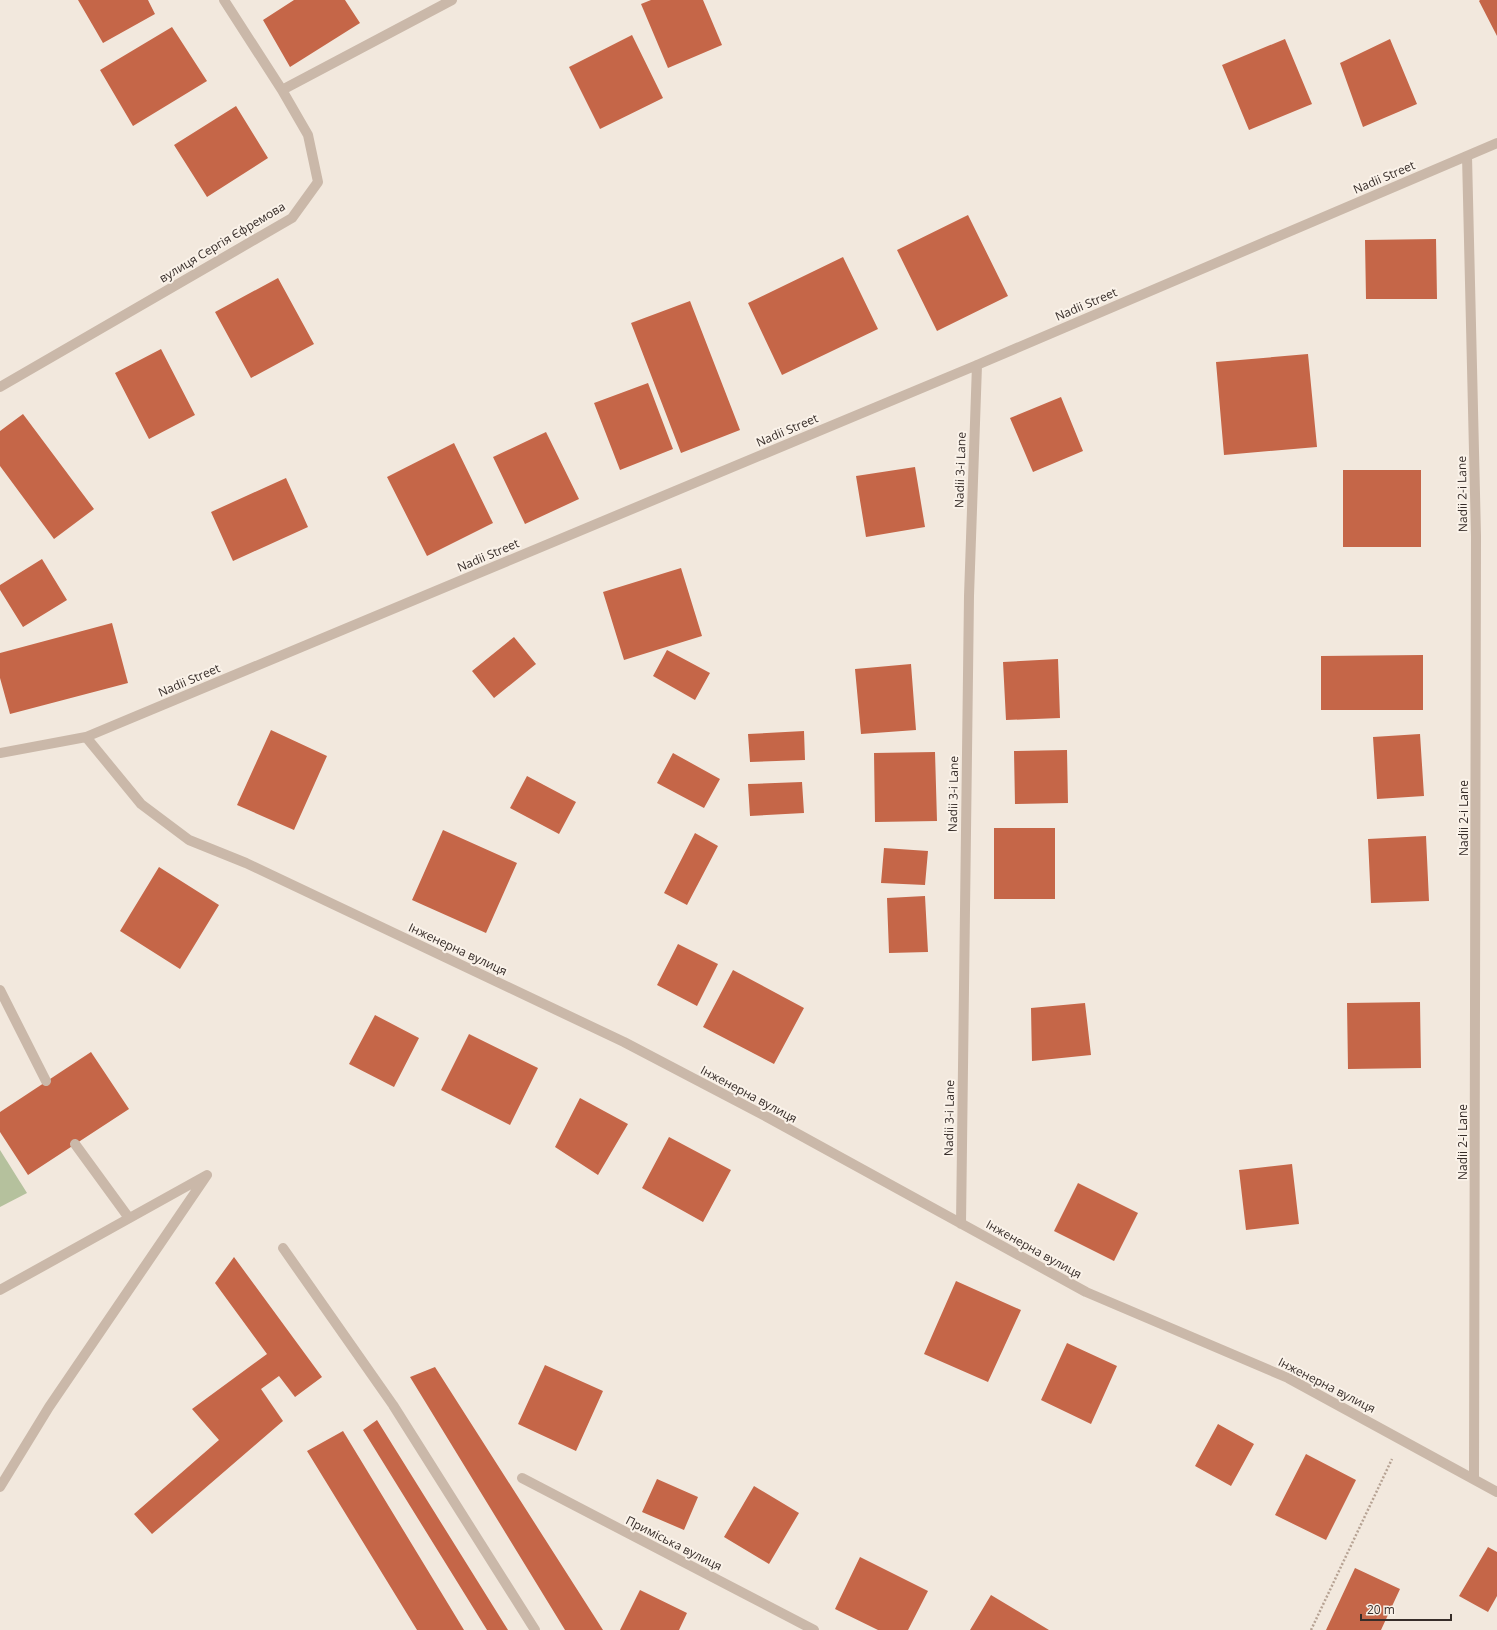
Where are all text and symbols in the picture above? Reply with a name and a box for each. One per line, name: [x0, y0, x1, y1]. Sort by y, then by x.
street label: Nadii Street: [1350, 156, 1418, 198]
street label: вулиця Сергія Єфремова: [156, 198, 288, 286]
street label: Nadii Street: [1052, 283, 1120, 325]
street label: Nadii Street: [753, 409, 821, 451]
street label: Nadii 3-i Lane: [950, 431, 970, 508]
street label: Nadii 2-i Lane: [1453, 456, 1471, 532]
street label: Nadii Street: [454, 534, 522, 576]
street label: Nadii Street: [155, 659, 223, 701]
street label: Nadii 3-i Lane: [944, 756, 962, 832]
street label: Nadii 2-i Lane: [1455, 780, 1472, 856]
street label: Інженерна вулиця: [406, 919, 510, 979]
street label: Інженерна вулиця: [698, 1061, 800, 1127]
street label: Nadii 3-i Lane: [940, 1080, 958, 1156]
street label: Nadii 2-i Lane: [1454, 1104, 1471, 1180]
street label: Інженерна вулиця: [983, 1216, 1085, 1282]
street label: Інженерна вулиця: [1275, 1353, 1379, 1417]
street label: Приміська вулиця: [623, 1511, 725, 1575]
scale bar: [1361, 1596, 1451, 1622]
text: 20 m: [1367, 1601, 1395, 1618]

